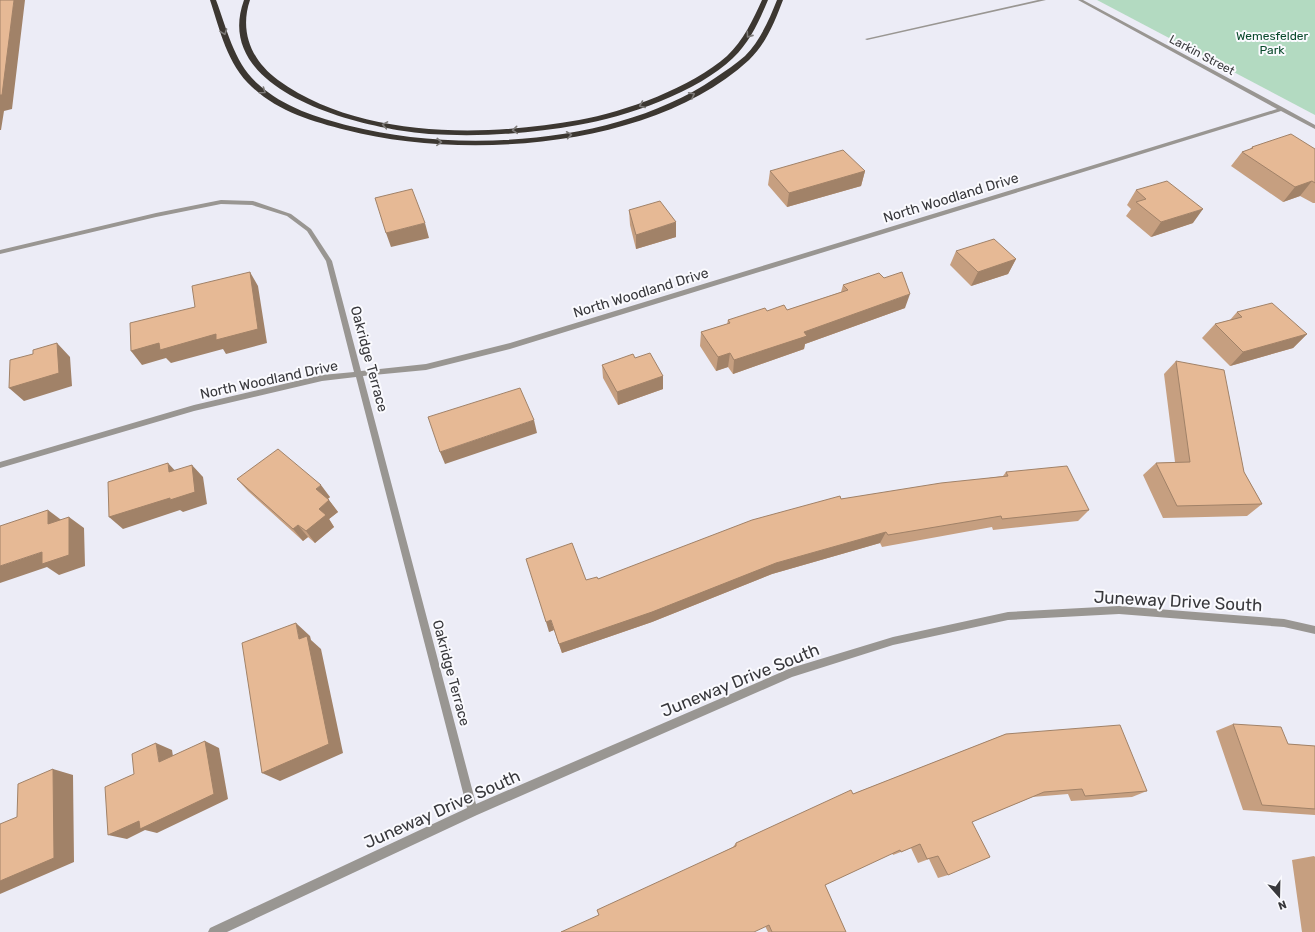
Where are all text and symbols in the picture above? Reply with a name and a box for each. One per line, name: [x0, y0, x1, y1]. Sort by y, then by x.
one-way arrow: [220, 28, 228, 35]
park label: Wemesfelder Park: [1236, 29, 1309, 57]
one-way arrow: [746, 31, 754, 38]
street label: Larkin Street: [1167, 32, 1237, 78]
one-way arrow: [259, 86, 266, 94]
one-way arrow: [688, 93, 695, 100]
one-way arrow: [638, 100, 646, 108]
one-way arrow: [382, 122, 388, 130]
one-way arrow: [512, 125, 518, 134]
one-way arrow: [565, 131, 572, 140]
one-way arrow: [436, 137, 442, 146]
street label: North Woodland Drive: [881, 169, 1021, 227]
street label: North Woodland Drive: [571, 264, 711, 322]
street label: Oakridge Terrace: [347, 304, 391, 414]
street label: North Woodland Drive: [198, 357, 340, 403]
street label: Juneway Drive South: [1093, 587, 1263, 615]
street label: Oakridge Terrace: [429, 618, 473, 728]
street label: Juneway Drive South: [658, 639, 822, 721]
street label: Juneway Drive South: [361, 766, 523, 852]
north arrow: [1259, 876, 1299, 916]
text: N: [1276, 897, 1288, 912]

